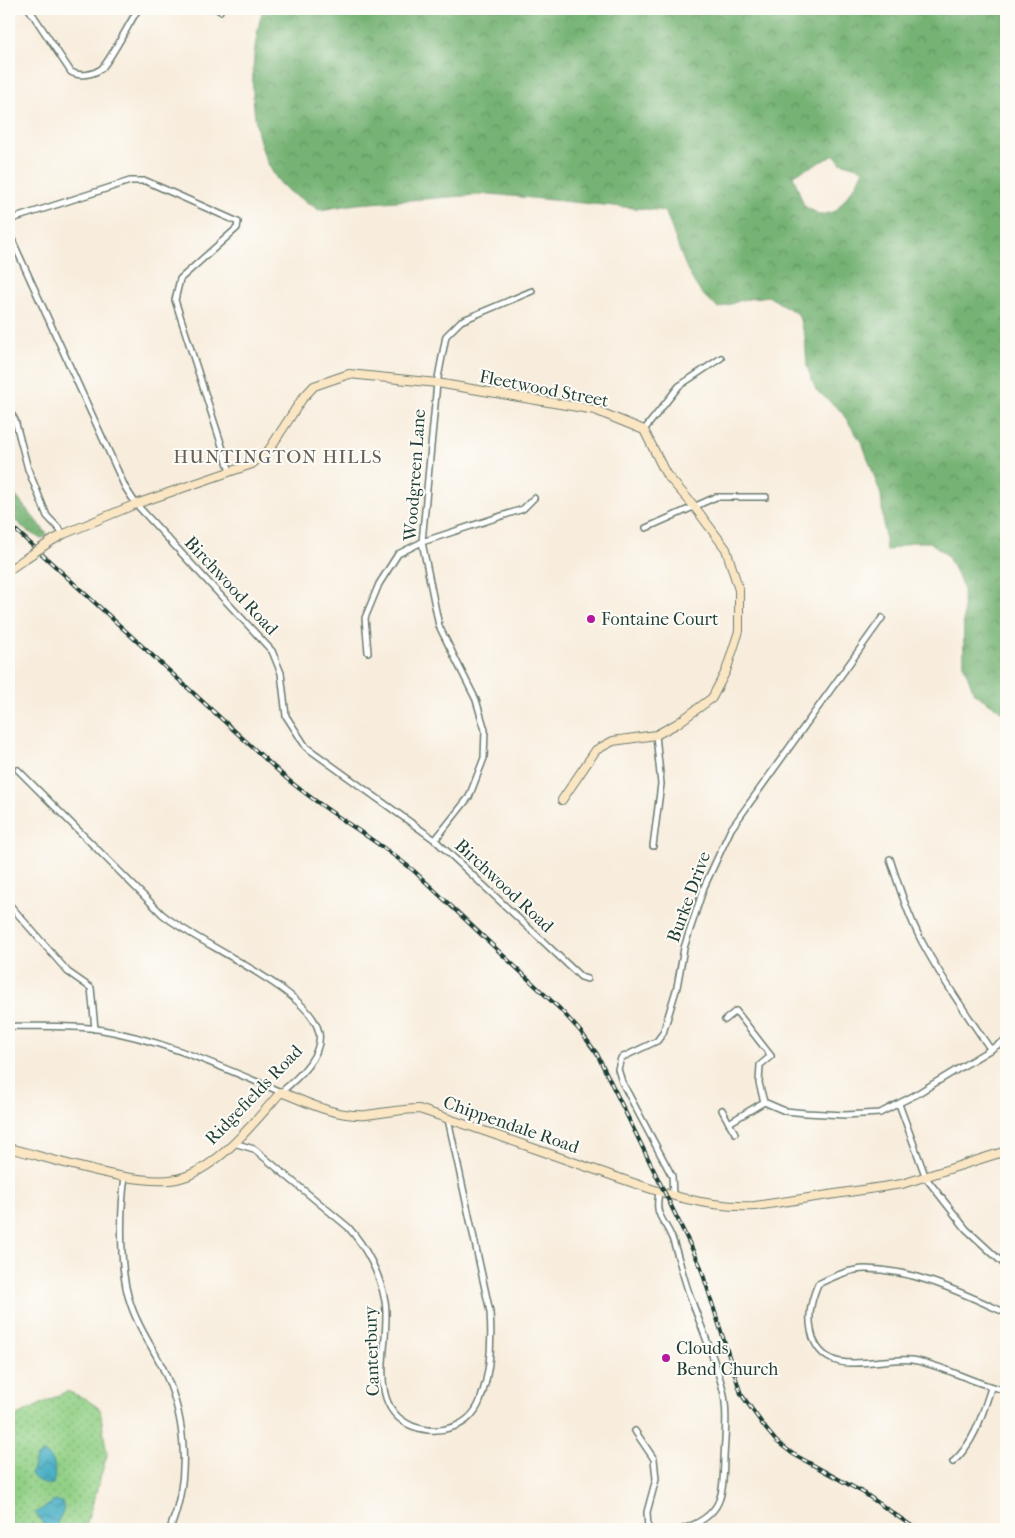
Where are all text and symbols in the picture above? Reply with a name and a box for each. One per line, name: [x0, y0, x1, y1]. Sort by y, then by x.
street label: Fleetwood Street: [478, 366, 611, 412]
street label: Woodgreen Lane: [400, 408, 430, 543]
district label: HUNTINGTON HILLS: [173, 446, 383, 468]
street label: Birchwood Road: [180, 532, 282, 640]
place label: Fontaine Court: [601, 609, 719, 630]
marker: Fontaine Court: [585, 613, 597, 625]
street label: Birchwood Road: [450, 835, 558, 937]
street label: Burke Drive: [663, 849, 715, 945]
street label: Ridgefields Road: [201, 1041, 307, 1149]
street label: Chippendale Road: [440, 1092, 582, 1158]
street label: Canterbury: [360, 1304, 384, 1397]
place label: Clouds Bend Church: [676, 1338, 778, 1380]
marker: Clouds Bend Church: [660, 1352, 672, 1364]

